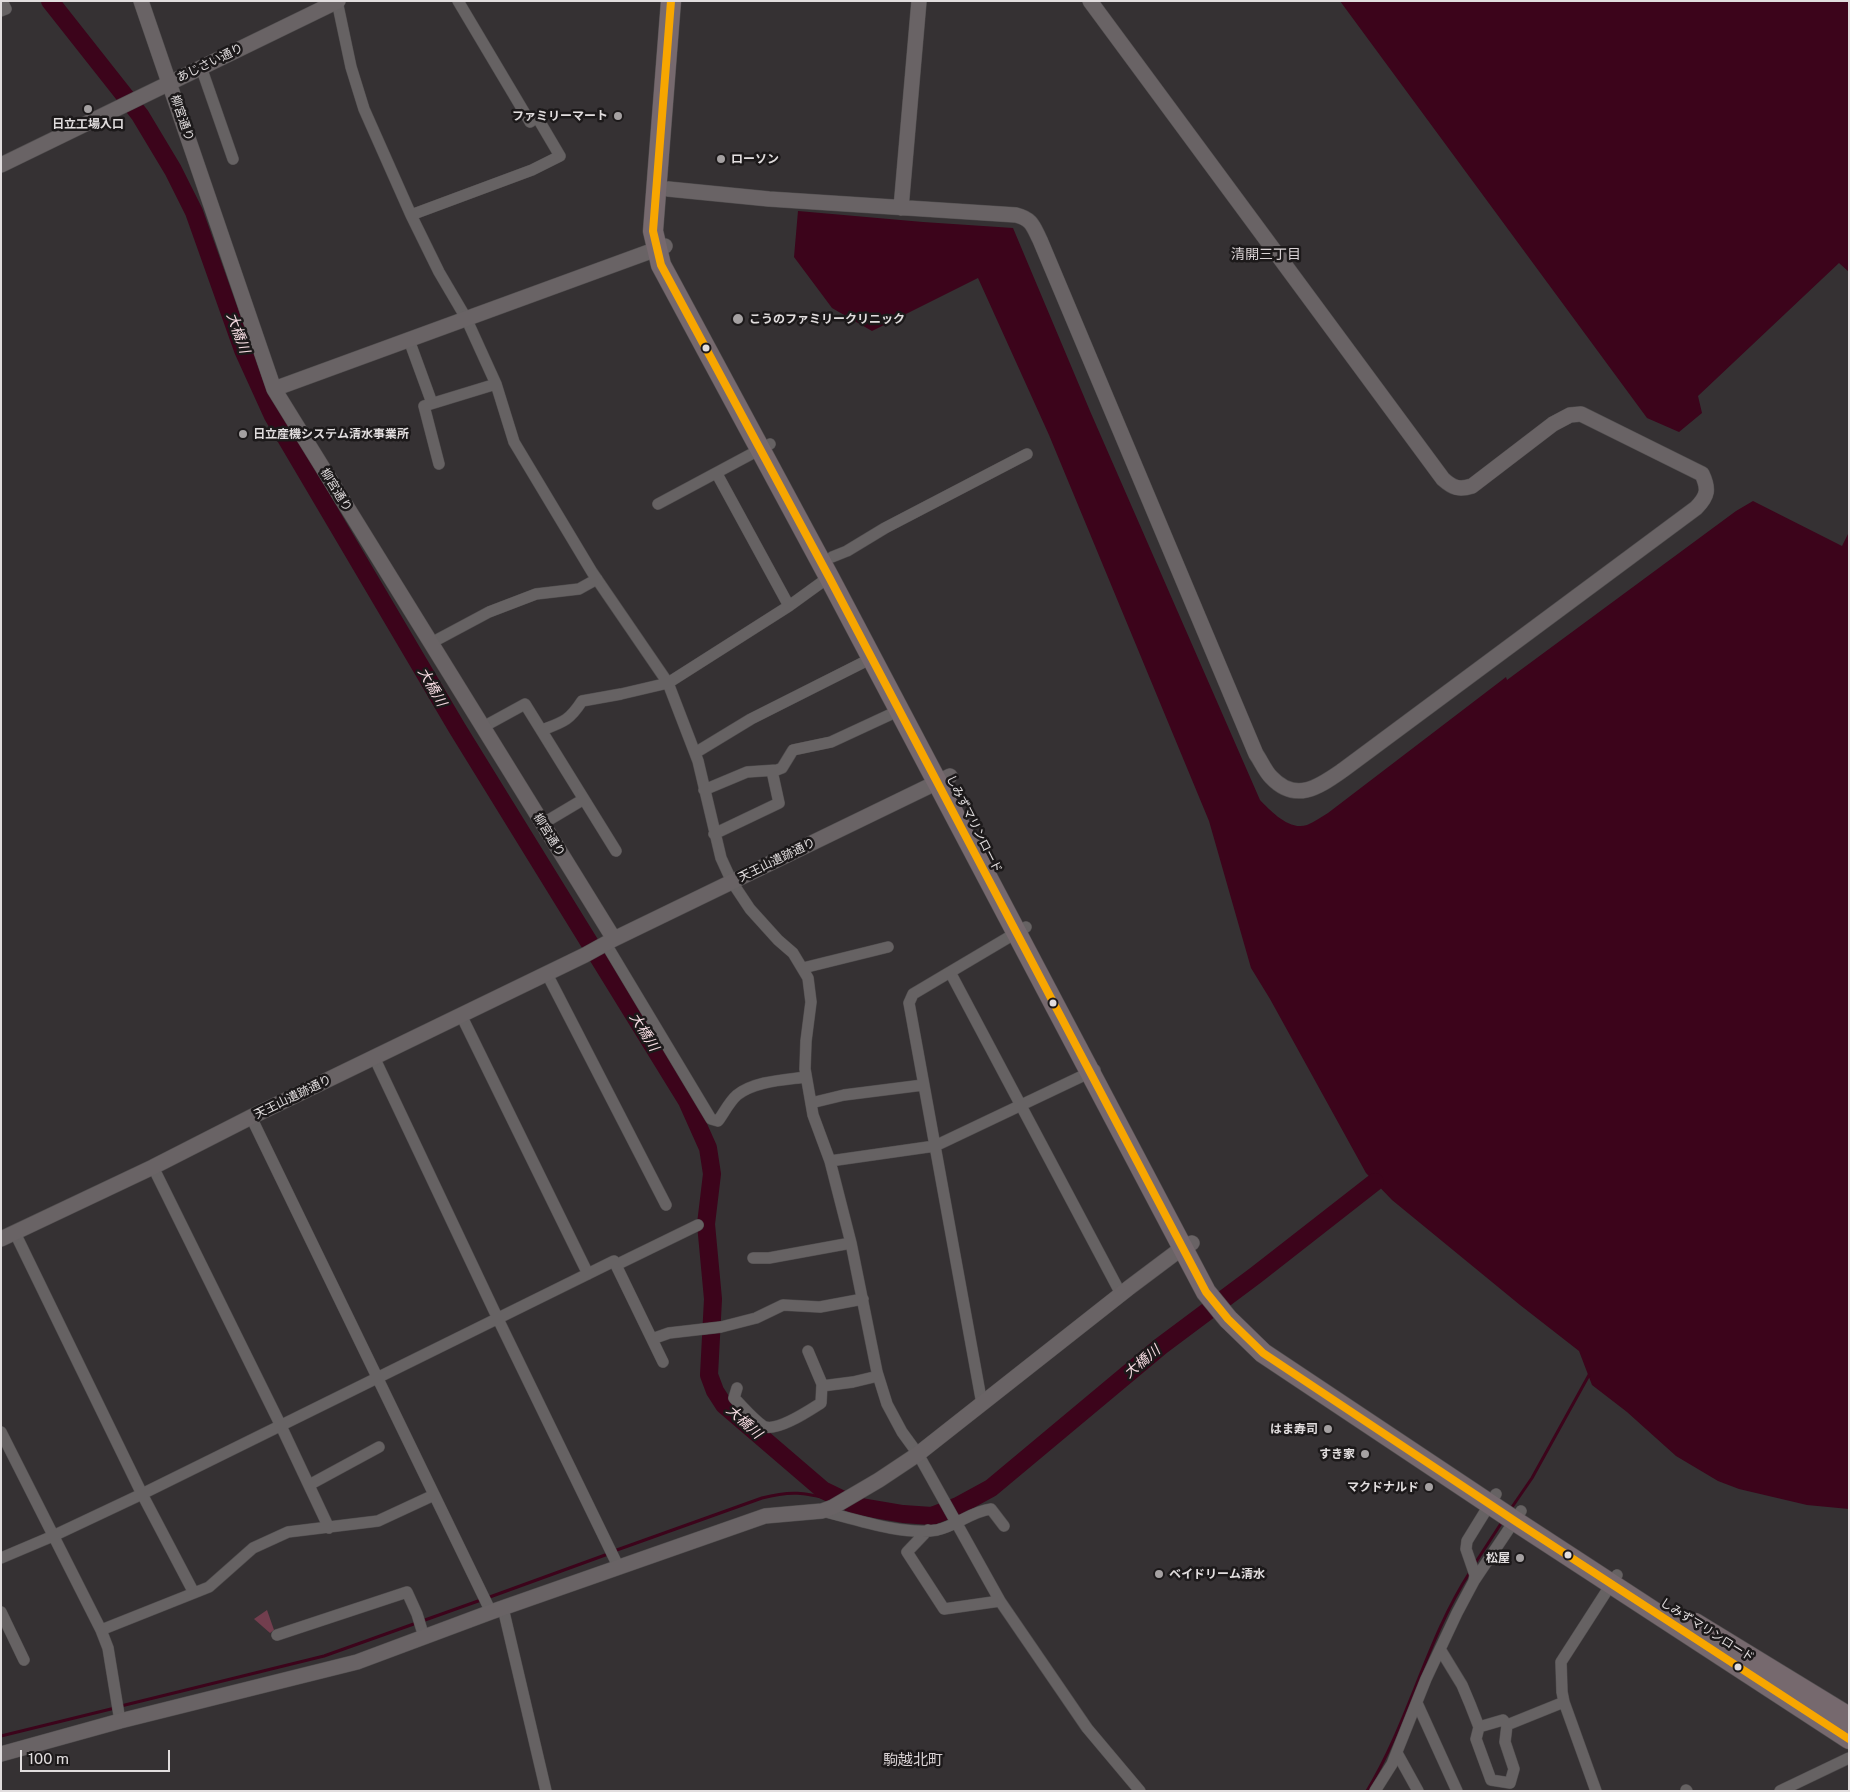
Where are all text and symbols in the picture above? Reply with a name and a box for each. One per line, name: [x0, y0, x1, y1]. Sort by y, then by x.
street label: あじさい通り: [174, 41, 246, 85]
street label: 柳宮通り: [167, 93, 197, 143]
marker: 日立工場入口: [82, 103, 94, 115]
place label: ファミリーマート: [512, 109, 608, 123]
marker: ファミリーマート: [612, 110, 624, 122]
place label: 日立工場入口: [52, 117, 124, 131]
place label: ローソン: [731, 152, 779, 166]
marker: ローソン: [715, 153, 727, 165]
district label: 清開三丁目: [1231, 247, 1301, 263]
water label: 大橋川: [223, 310, 253, 356]
marker: こうのファミリークリニック: [731, 312, 745, 326]
place label: こうのファミリークリニック: [749, 312, 905, 326]
unlabelled marker: [701, 343, 711, 353]
place label: 日立産機システム清水事業所: [253, 427, 409, 441]
marker: 日立産機システム清水事業所: [237, 428, 249, 440]
street label: 柳宮通り: [317, 466, 355, 514]
water label: 大橋川: [414, 665, 450, 709]
street label: しみずマリンロード: [943, 773, 1005, 875]
street label: 柳宮通り: [530, 811, 568, 859]
street label: 天王山遺跡通り: [736, 835, 818, 885]
unlabelled marker: [1048, 998, 1058, 1008]
water label: 大橋川: [626, 1010, 662, 1054]
street label: 天王山遺跡通り: [252, 1072, 334, 1122]
water label: 大橋川: [1121, 1342, 1163, 1382]
water label: 大橋川: [723, 1402, 765, 1442]
place label: はま寿司: [1270, 1422, 1318, 1436]
marker: はま寿司: [1322, 1423, 1334, 1435]
place label: すき家: [1319, 1447, 1355, 1461]
marker: すき家: [1359, 1448, 1371, 1460]
place label: マクドナルド: [1347, 1480, 1419, 1494]
marker: マクドナルド: [1423, 1481, 1435, 1493]
unlabelled marker: [1563, 1550, 1573, 1560]
place label: 松屋: [1486, 1551, 1510, 1565]
marker: 松屋: [1514, 1552, 1526, 1564]
place label: ベイドリーム清水: [1169, 1567, 1265, 1581]
marker: ベイドリーム清水: [1153, 1568, 1165, 1580]
street label: しみずマリンロード: [1657, 1595, 1757, 1665]
unlabelled marker: [1733, 1662, 1743, 1672]
scale bar: [22, 1740, 172, 1772]
text: 100 m: [28, 1750, 69, 1767]
district label: 駒越北町: [883, 1751, 943, 1769]

